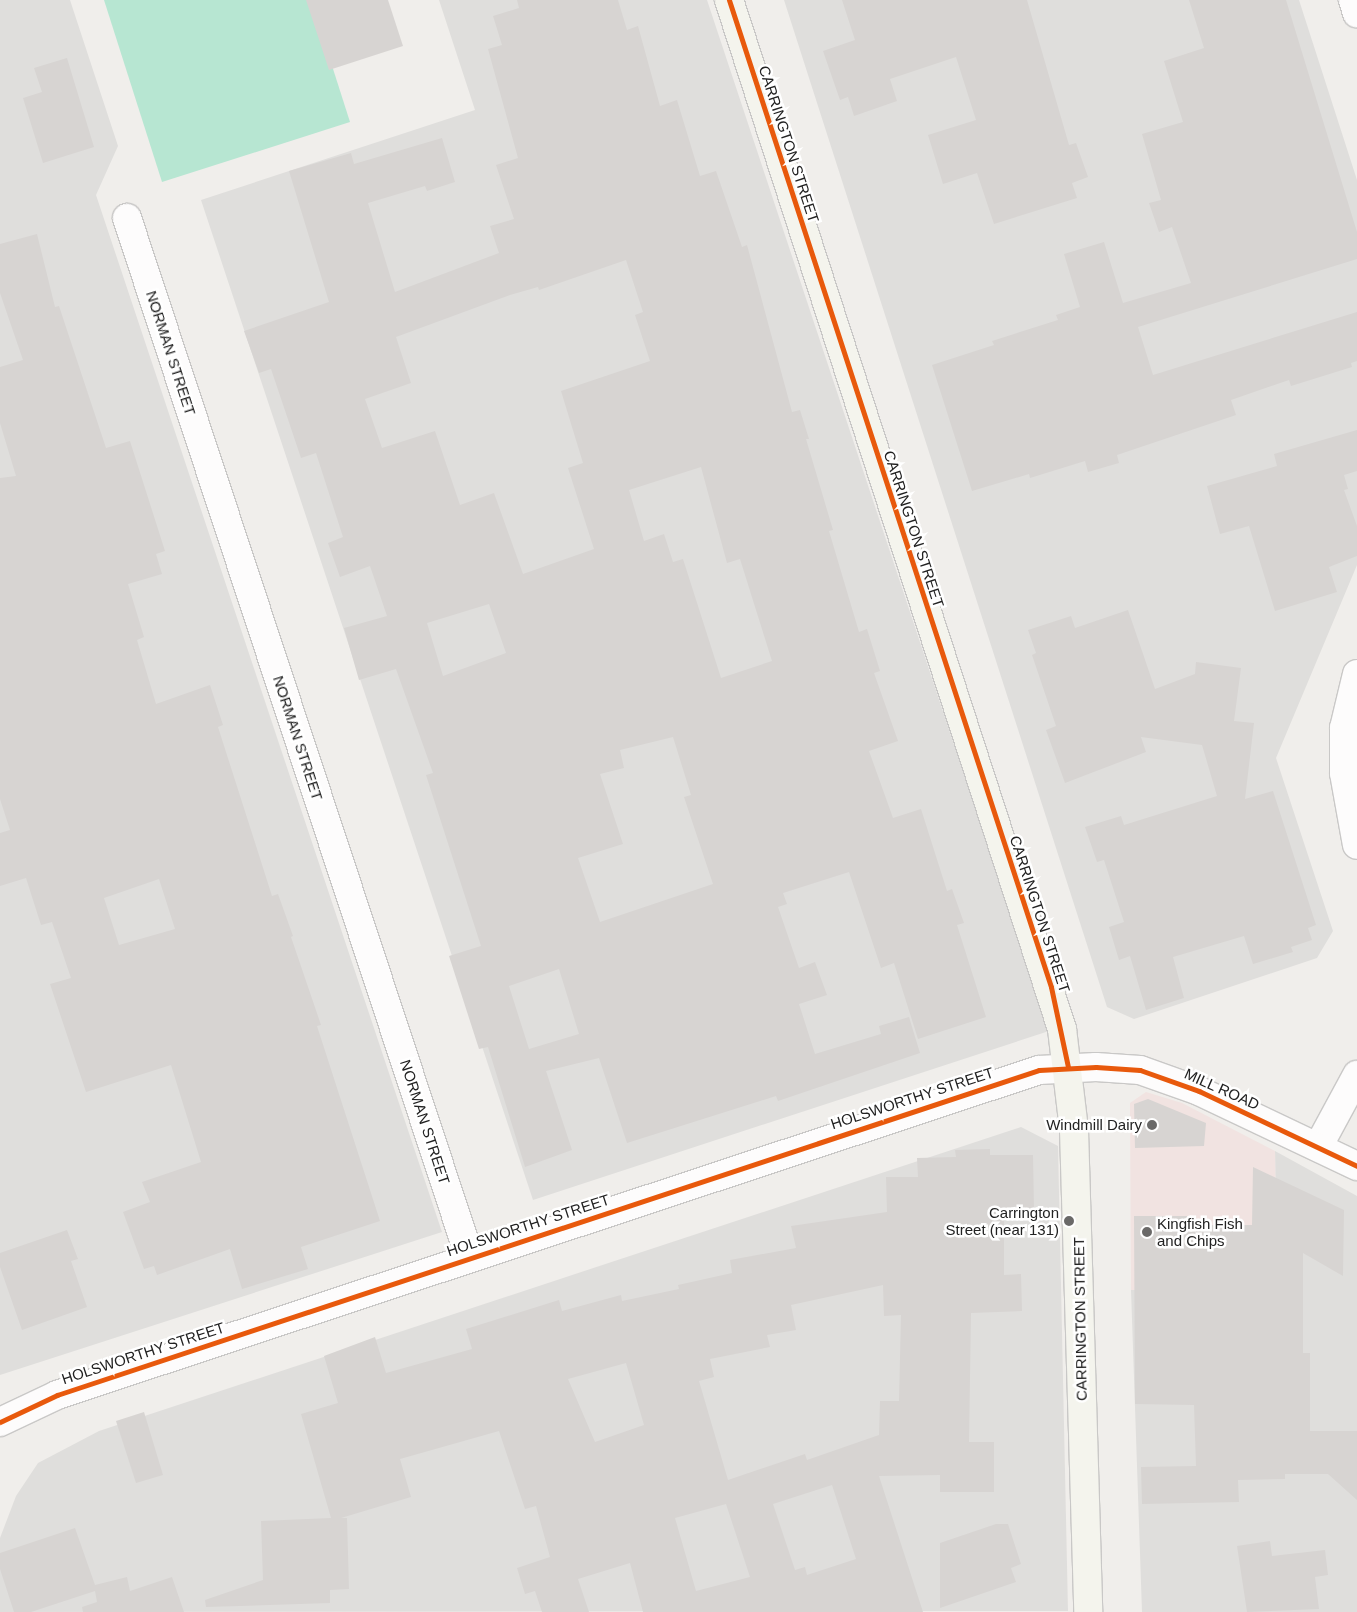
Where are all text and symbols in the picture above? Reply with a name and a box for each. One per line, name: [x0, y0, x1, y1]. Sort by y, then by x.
street label: CARRINGTON STREET: [755, 63, 823, 225]
street label: NORMAN STREET: [142, 288, 200, 418]
street label: CARRINGTON STREET: [880, 448, 948, 610]
street label: NORMAN STREET: [269, 673, 327, 803]
street label: CARRINGTON STREET: [1006, 833, 1074, 995]
street label: NORMAN STREET: [396, 1057, 454, 1187]
street label: HOLSWORTHY STREET: [828, 1063, 996, 1133]
street label: MILL ROAD: [1181, 1064, 1263, 1114]
place label: Windmill Dairy: [1046, 1116, 1142, 1134]
marker: Windmill Dairy: [1146, 1119, 1158, 1131]
street label: HOLSWORTHY STREET: [444, 1190, 612, 1260]
place label: Carrington Street (near 131): [946, 1203, 1059, 1238]
place label: Kingfish Fish and Chips: [1157, 1214, 1243, 1249]
marker: Carrington Street (near 131): [1063, 1215, 1075, 1227]
marker: Kingfish Fish and Chips: [1141, 1226, 1153, 1238]
street label: CARRINGTON STREET: [1070, 1237, 1090, 1401]
street label: HOLSWORTHY STREET: [59, 1318, 227, 1388]

